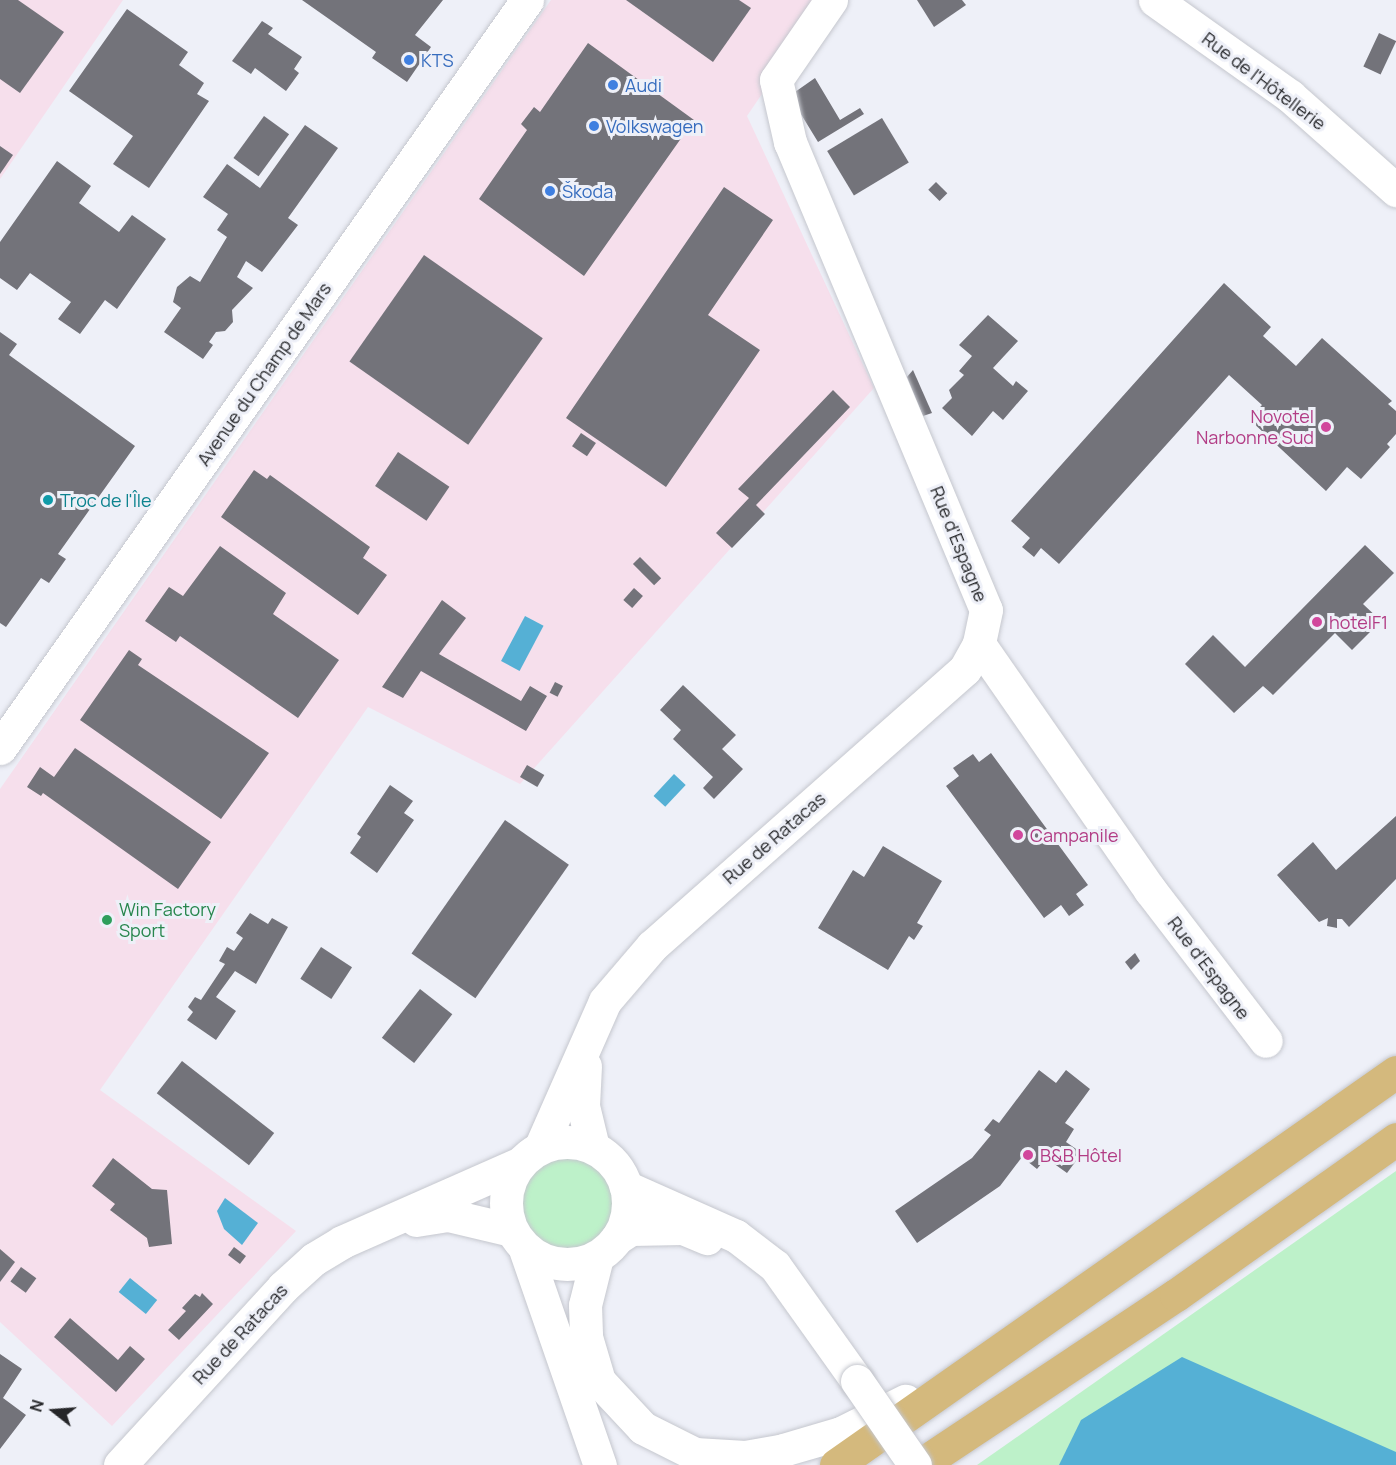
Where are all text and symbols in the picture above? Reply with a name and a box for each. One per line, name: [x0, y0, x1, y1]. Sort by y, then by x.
street label: Rue de l'Hôtellerie: [1198, 28, 1330, 134]
place label: KTS: [421, 49, 454, 71]
marker: KTS: [402, 53, 416, 67]
place label: Audi: [625, 74, 662, 96]
marker: Audi: [606, 78, 620, 92]
place label: Volkswagen: [606, 115, 703, 137]
marker: Volkswagen: [587, 119, 601, 133]
place label: Škoda: [562, 180, 613, 202]
marker: Škoda: [543, 184, 557, 198]
street label: Avenue du Champ de Mars: [192, 278, 336, 470]
place label: Novotel Narbonne Sud: [1196, 406, 1314, 448]
marker: Novotel Narbonne Sud: [1319, 420, 1333, 434]
street label: Rue d'Espagne: [926, 483, 992, 605]
place label: Troc de l'Île: [60, 489, 152, 511]
marker: Troc de l'Île: [41, 493, 55, 507]
place label: hotelF1: [1329, 611, 1388, 633]
marker: hotelF1: [1310, 615, 1324, 629]
street label: Rue de Ratacas: [718, 788, 830, 888]
place label: Campanile: [1030, 824, 1118, 846]
marker: Campanile: [1011, 828, 1025, 842]
place label: Win Factory Sport: [119, 899, 216, 942]
street label: Rue d'Espagne: [1163, 912, 1255, 1024]
marker: Win Factory Sport: [100, 913, 114, 927]
place label: B&B Hôtel: [1040, 1144, 1122, 1166]
marker: B&B Hôtel: [1021, 1148, 1035, 1162]
street label: Rue de Ratacas: [188, 1280, 292, 1388]
north arrow: [24, 1381, 84, 1441]
text: N: [25, 1397, 49, 1414]

